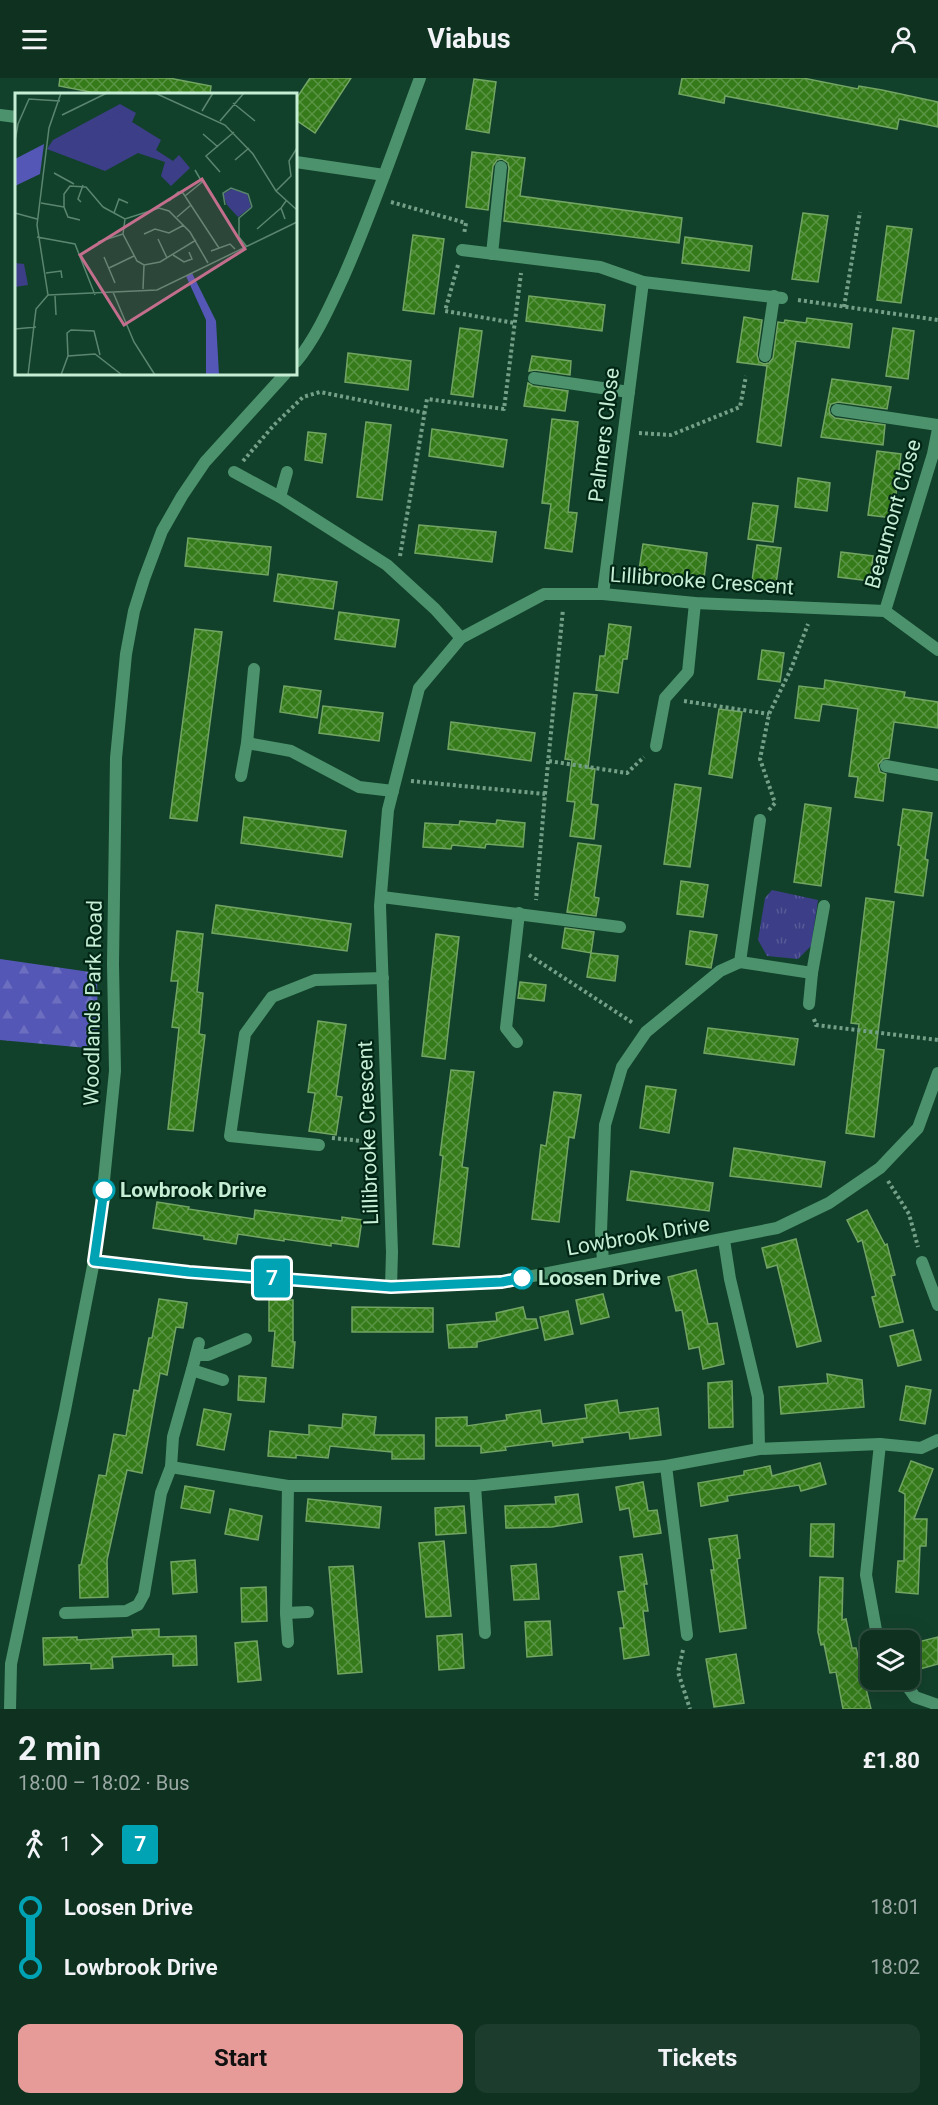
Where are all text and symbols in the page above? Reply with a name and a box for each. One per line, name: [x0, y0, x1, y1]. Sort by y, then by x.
icon: menu: [18, 23, 51, 56]
text: Viabus: [427, 23, 511, 55]
icon: person: [887, 23, 920, 56]
inset map: [15, 93, 297, 375]
street label: Palmers Close: [584, 366, 624, 504]
street label: Beaumont Close: [860, 437, 926, 591]
street label: Lillibrooke Crescent: [609, 563, 795, 599]
street label: Woodlands Park Road: [79, 900, 107, 1106]
street label: Lillibrooke Crescent: [353, 1040, 383, 1226]
place label: Lowbrook Drive: [120, 1178, 267, 1202]
marker: Lowbrook Drive: [93, 1179, 115, 1201]
street label: Lowbrook Drive: [565, 1212, 711, 1260]
line badge: 7: [252, 1258, 292, 1298]
text: 7: [266, 1266, 278, 1290]
place label: Loosen Drive: [538, 1266, 661, 1290]
marker: Loosen Drive: [511, 1267, 533, 1289]
map controls: [860, 1630, 920, 1690]
button: layers: [860, 1630, 920, 1690]
text: 2 min: [18, 1729, 101, 1768]
text: £1.80: [863, 1748, 920, 1773]
text: 18:00 – 18:02 · Bus: [18, 1771, 190, 1795]
icon: walk: [18, 1828, 51, 1861]
icon: forward: [80, 1828, 113, 1861]
text: 1: [60, 1832, 71, 1856]
text: 7: [134, 1832, 146, 1856]
text: Loosen Drive: [64, 1895, 193, 1920]
text: 18:01: [870, 1895, 920, 1919]
text: Lowbrook Drive: [64, 1955, 218, 1980]
text: 18:02: [870, 1955, 920, 1979]
button: Start: [18, 2024, 463, 2093]
button: Tickets: [475, 2024, 920, 2093]

